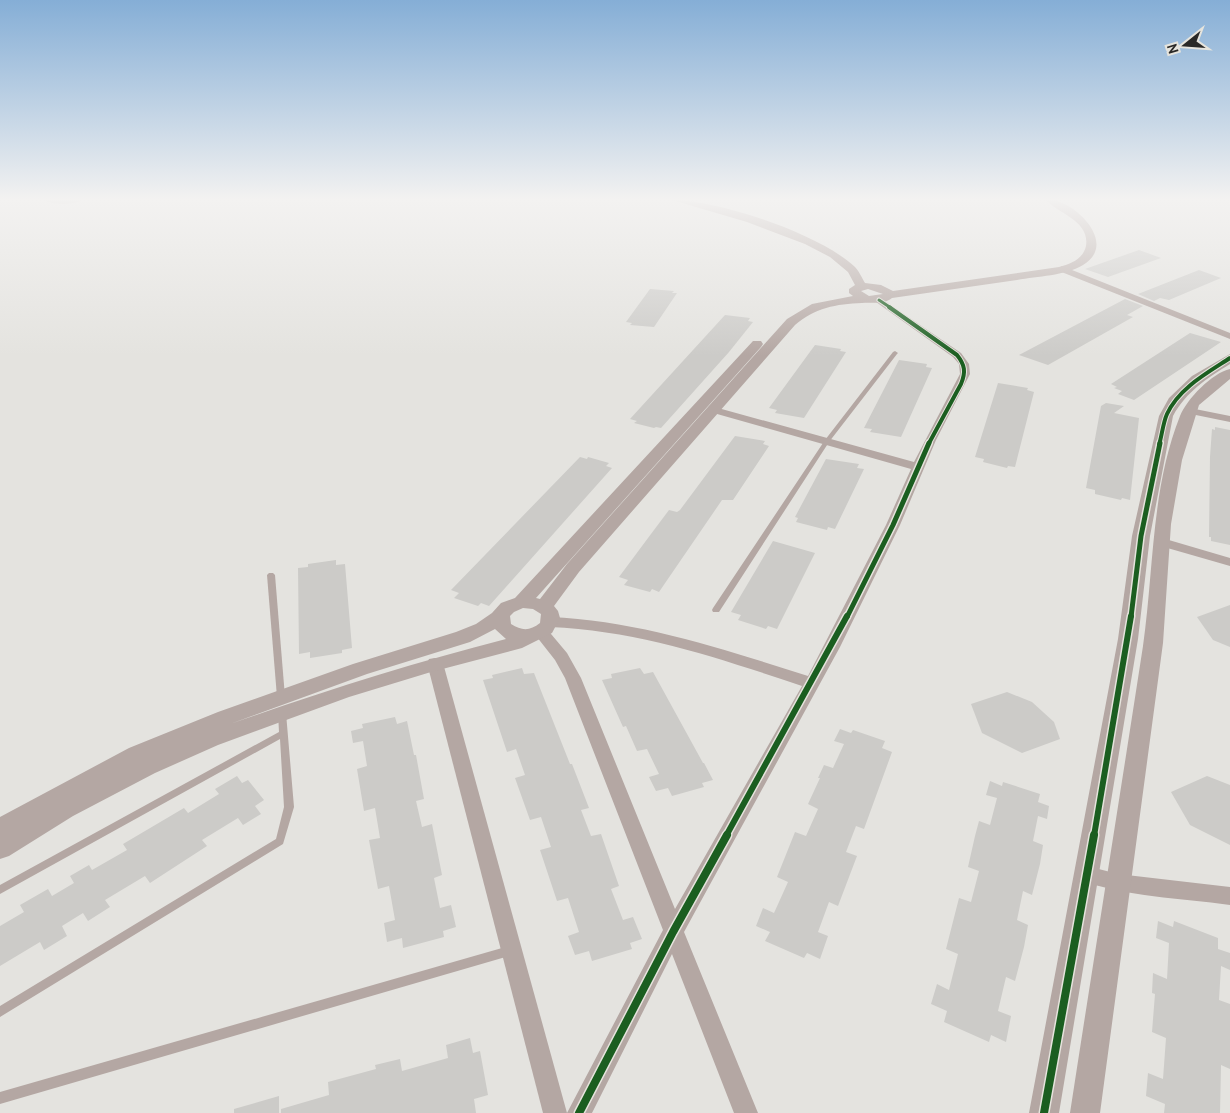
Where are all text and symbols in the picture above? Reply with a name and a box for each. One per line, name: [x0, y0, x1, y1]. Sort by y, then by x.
north arrow: [1160, 20, 1210, 70]
text: N: [1163, 42, 1183, 56]

